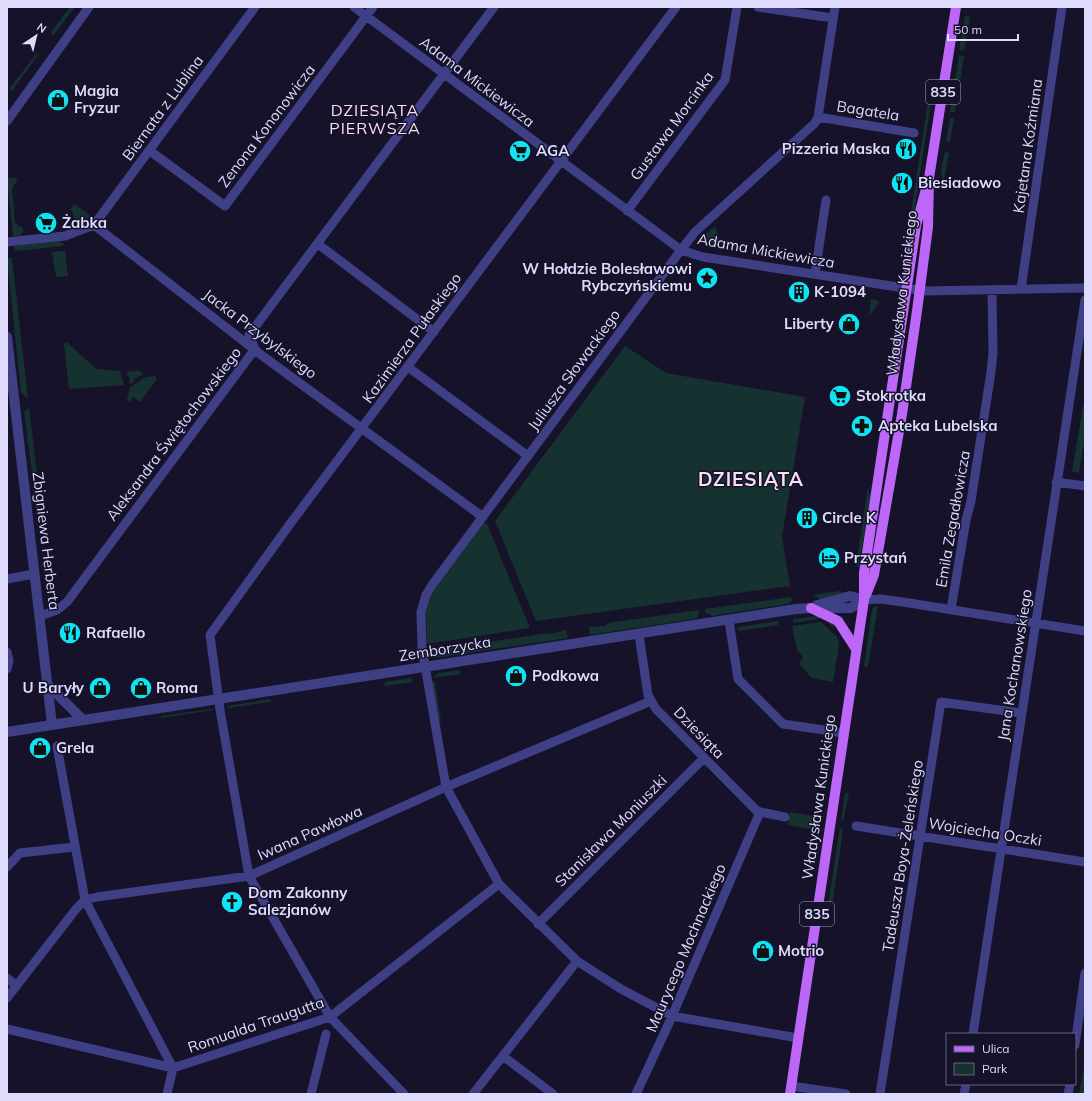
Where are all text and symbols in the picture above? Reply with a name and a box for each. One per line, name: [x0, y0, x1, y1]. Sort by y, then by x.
north arrow: [16, 16, 56, 56]
scale bar: [948, 16, 1018, 42]
text: N: [34, 20, 49, 36]
text: 50 m: [954, 22, 982, 37]
street label: Adama Mickiewicza: [416, 32, 539, 131]
street label: Biernata z Lublina: [118, 51, 207, 164]
street label: Zenona Kononowicza: [214, 60, 319, 191]
street label: Gustawa Morcinka: [626, 67, 718, 184]
street label: Kajetana Koźmiana: [1009, 78, 1046, 214]
road number: 835: [926, 80, 960, 104]
place label: Magia Fryzur: [74, 81, 120, 117]
shop icon: Magia Fryzur: [45, 87, 71, 113]
street label: Bagatela: [835, 96, 901, 125]
district label: DZIESIĄTA PIERWSZA: [329, 100, 421, 138]
restaurant icon: Pizzeria Maska: [893, 136, 919, 162]
supermarket icon: AGA: [507, 138, 533, 164]
place label: Pizzeria Maska: [782, 139, 890, 158]
place label: AGA: [536, 141, 570, 160]
restaurant icon: Biesiadowo: [889, 170, 915, 196]
place label: Biesiadowo: [918, 173, 1001, 192]
street label: Władysława Kunickiego: [882, 209, 921, 377]
supermarket icon: Żabka: [33, 210, 59, 236]
place label: Żabka: [62, 213, 107, 232]
street label: Adama Mickiewicza: [696, 229, 836, 272]
place label: W Hołdzie Bolesławowi Rybczyńskiemu: [522, 259, 692, 295]
place icon: W Hołdzie Bolesławowi Rybczyńskiemu: [694, 265, 720, 291]
street label: Kazimierza Pułaskiego: [358, 269, 465, 407]
building icon: K-1094: [786, 279, 812, 305]
place label: K-1094: [814, 282, 866, 301]
street label: Jacka Przybylskiego: [200, 285, 321, 383]
street label: Juliusza Słowackiego: [523, 305, 624, 434]
shop icon: Liberty: [836, 311, 862, 337]
place label: Liberty: [784, 314, 835, 333]
street label: Aleksandra Świętochowskiego: [102, 343, 245, 524]
supermarket icon: Stokrotka: [827, 383, 853, 409]
place label: Stokrotka: [856, 386, 926, 405]
pharmacy icon: Apteka Lubelska: [849, 413, 875, 439]
place label: Apteka Lubelska: [878, 416, 998, 435]
street label: Emila Zegadłowicza: [931, 449, 974, 589]
district label: DZIESIĄTA: [698, 467, 804, 491]
street label: Zbigniewa Herberta: [29, 471, 64, 611]
building icon: Circle K: [794, 505, 820, 531]
place label: Circle K: [822, 508, 877, 527]
hotel icon: Przystań: [816, 545, 842, 571]
place label: Przystań: [844, 548, 907, 567]
street label: Jana Kochanowskiego: [993, 588, 1036, 742]
restaurant icon: Rafaello: [57, 620, 83, 646]
place label: Rafaello: [86, 623, 146, 642]
street label: Zemborzycka: [398, 632, 492, 665]
shop icon: Podkowa: [503, 663, 529, 689]
place label: Podkowa: [532, 666, 599, 685]
shop icon: U Baryły: [87, 675, 113, 701]
shop icon: Roma: [128, 675, 154, 701]
place label: U Baryły: [23, 678, 85, 697]
place label: Roma: [156, 678, 198, 697]
street label: Dziesiąta: [670, 703, 729, 763]
street label: Władysława Kunickiego: [797, 713, 840, 881]
shop icon: Grela: [27, 735, 53, 761]
place label: Grela: [56, 738, 94, 757]
street label: Tadeusza Boya-Żeleńskiego: [878, 758, 927, 953]
street label: Stanisława Moniuszki: [551, 771, 671, 891]
street label: Iwana Pawłowa: [254, 801, 365, 864]
street label: Wojciecha Oczki: [927, 813, 1043, 850]
street label: Maurycego Mochnackiego: [641, 861, 730, 1035]
place label: Dom Zakonny Salezjanów: [248, 883, 348, 919]
church icon: Dom Zakonny Salezjanów: [219, 889, 245, 915]
road number: 835: [800, 902, 834, 926]
shop icon: Motrio: [750, 938, 776, 964]
place label: Motrio: [778, 941, 824, 960]
street label: Romualda Traugutta: [185, 992, 327, 1057]
legend: [946, 1033, 1076, 1085]
text: Ulica: [982, 1041, 1010, 1056]
text: Park: [982, 1061, 1008, 1076]

